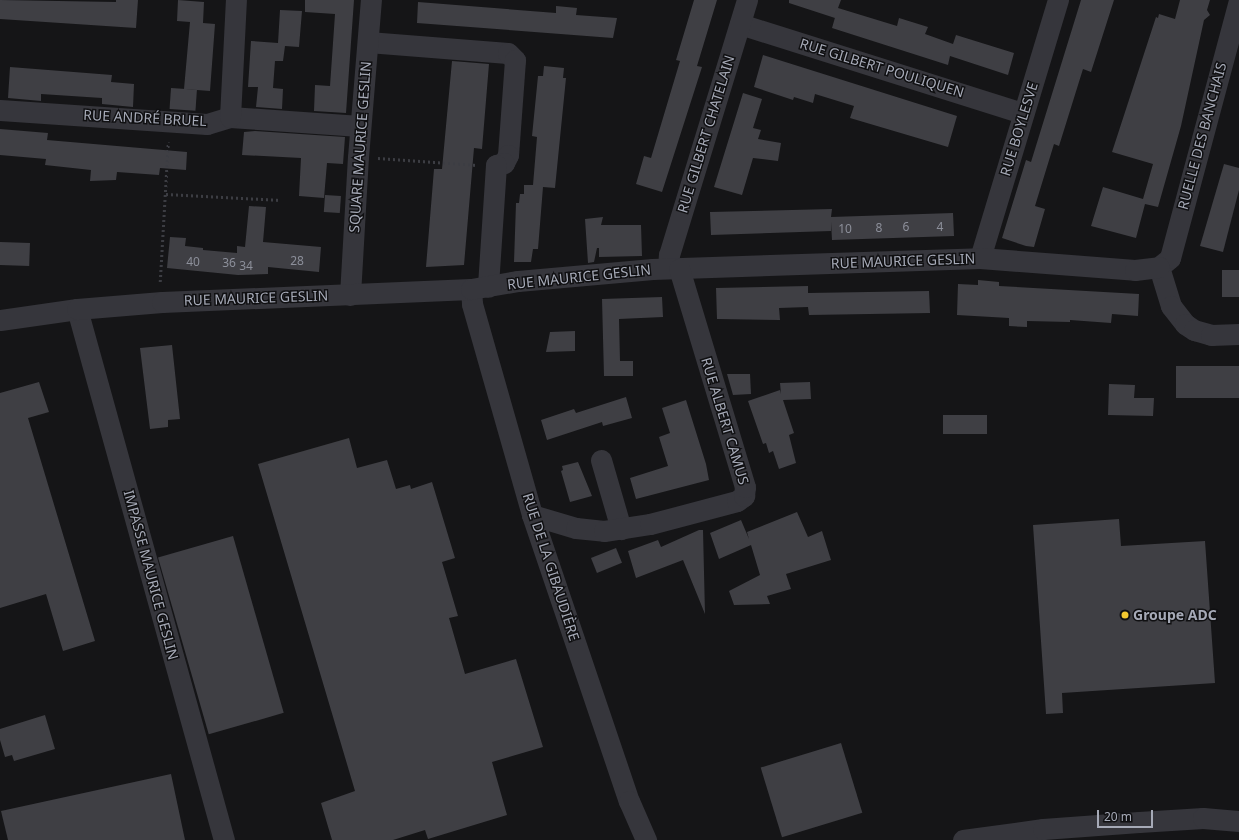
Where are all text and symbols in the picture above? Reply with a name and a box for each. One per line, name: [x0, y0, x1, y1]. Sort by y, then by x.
street label: RUE GILBERT POULIQUEN: [798, 35, 966, 101]
street label: RUE GILBERT CHATELAIN: [674, 53, 738, 215]
street label: SQUARE MAURICE GESLIN: [346, 61, 374, 233]
street label: RUELLE DES BANCHAIS: [1174, 61, 1230, 211]
street label: RUE BOYLESVE: [997, 80, 1041, 178]
street label: RUE ANDRÉ BRUEL: [83, 106, 207, 130]
house number: 6: [903, 220, 909, 234]
house number: 4: [937, 220, 943, 234]
house number: 8: [876, 221, 882, 235]
house number: 10: [838, 222, 852, 236]
street label: RUE MAURICE GESLIN: [831, 250, 975, 272]
house number: 28: [290, 254, 304, 268]
house number: 40: [186, 255, 200, 269]
house number: 36: [222, 256, 236, 270]
house number: 34: [239, 259, 253, 273]
street label: RUE MAURICE GESLIN: [506, 261, 652, 293]
street label: RUE MAURICE GESLIN: [184, 287, 328, 309]
street label: RUE ALBERT CAMUS: [698, 355, 752, 487]
street label: IMPASSE MAURICE GESLIN: [120, 488, 182, 662]
street label: RUE DE LA GIBAUDIÈRE: [519, 491, 583, 643]
place label: Groupe ADC: [1133, 607, 1217, 623]
marker: Groupe ADC: [1120, 610, 1130, 620]
scale bar: [1099, 802, 1155, 828]
text: 20 m: [1104, 808, 1132, 825]

